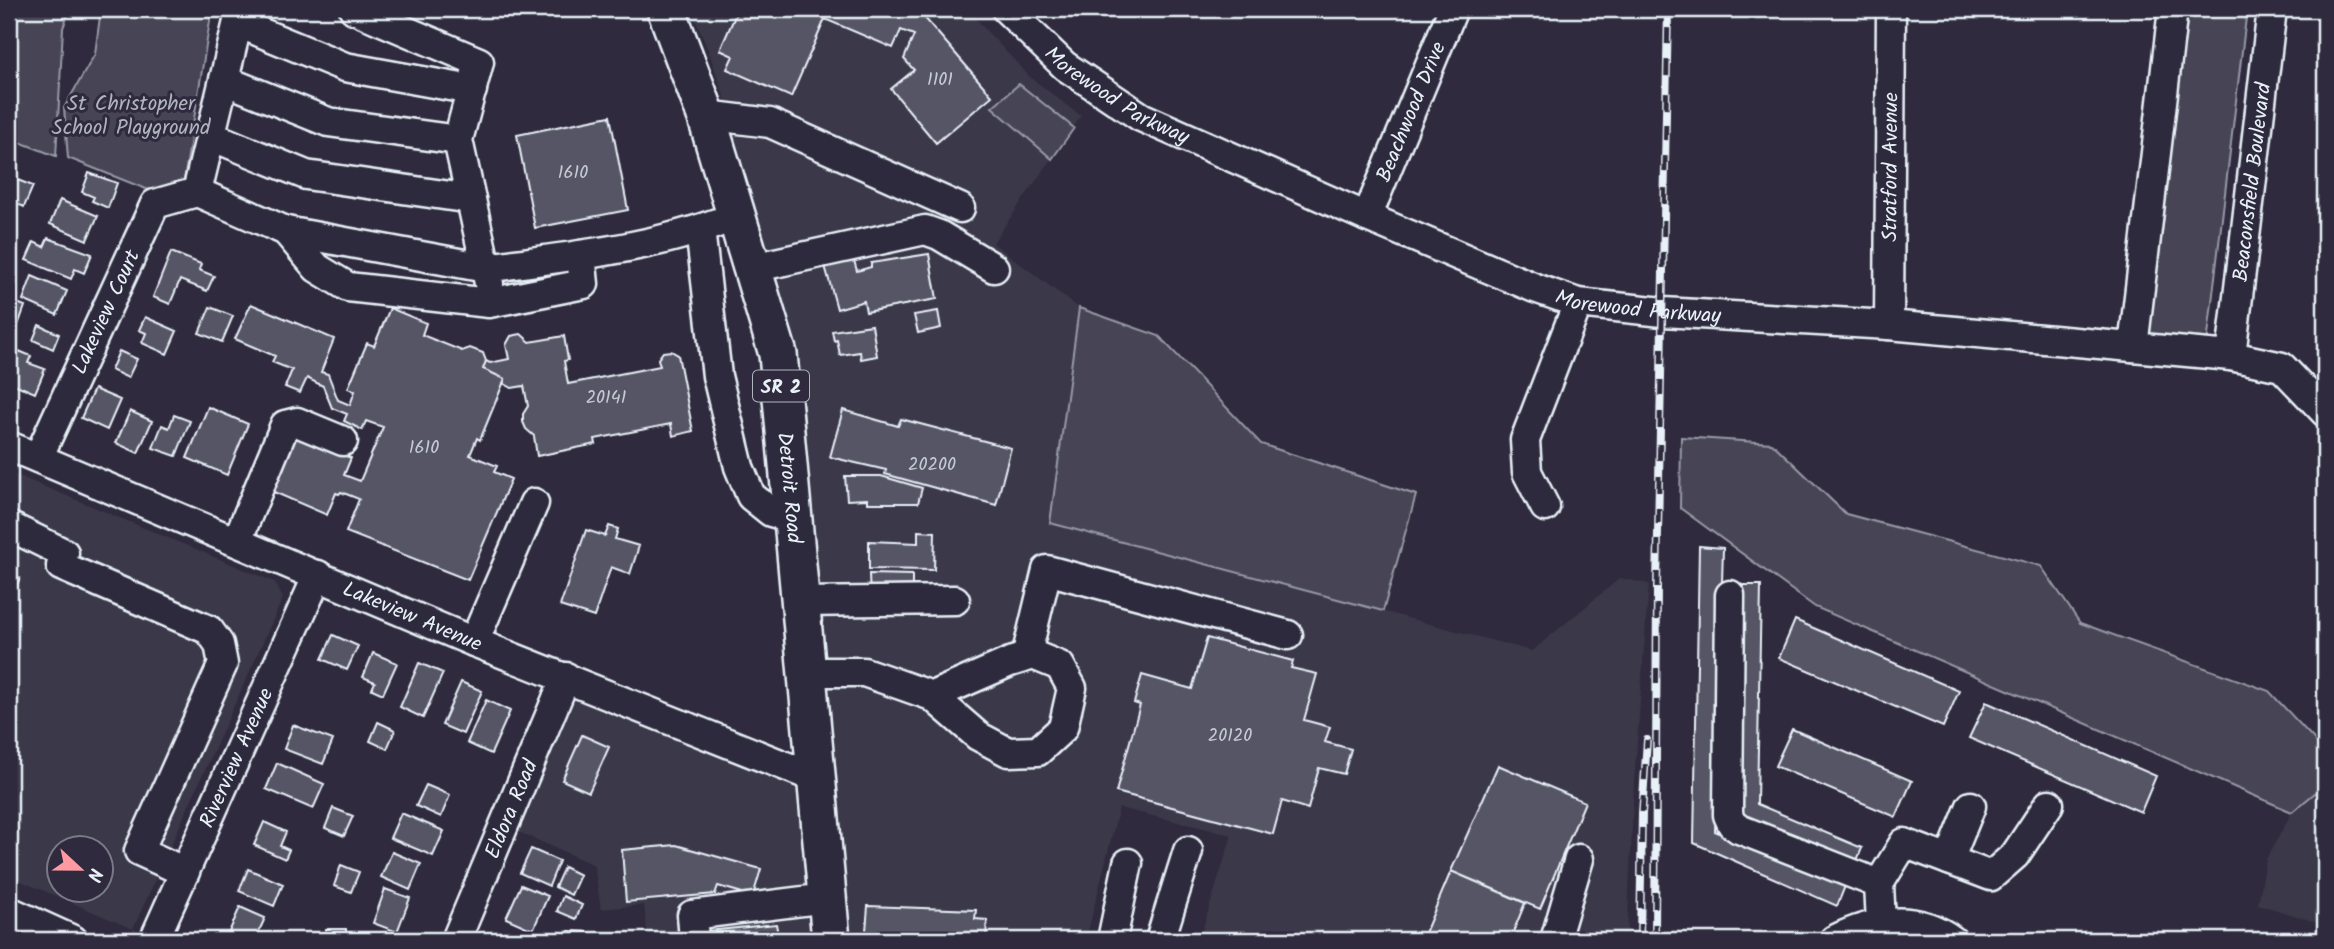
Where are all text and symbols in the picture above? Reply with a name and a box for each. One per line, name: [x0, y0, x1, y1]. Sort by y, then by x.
street label: Beachwood Drive: [1368, 36, 1456, 187]
street label: Morewood Parkway: [1036, 39, 1194, 154]
house number: 1101: [927, 66, 953, 95]
street label: Beaconsfield Boulevard: [2225, 81, 2281, 284]
park label: St Christopher School Playground: [52, 88, 211, 145]
street label: Stratford Avenue: [1875, 92, 1908, 242]
house number: 1610: [558, 159, 588, 188]
street label: Lakeview Court: [64, 244, 150, 380]
street label: Morewood Parkway: [1550, 281, 1722, 333]
road number: SR 2: [753, 370, 809, 402]
house number: 20141: [586, 384, 626, 413]
street label: Detroit Road: [767, 431, 810, 545]
house number: 1610: [409, 434, 439, 463]
house number: 20200: [908, 451, 956, 480]
street label: Lakeview Avenue: [337, 573, 487, 662]
street label: Riverview Avenue: [191, 682, 283, 834]
house number: 20120: [1208, 722, 1252, 751]
street label: Eldora Road: [477, 754, 548, 864]
north arrow: [46, 834, 116, 904]
text: N: [78, 863, 110, 886]

